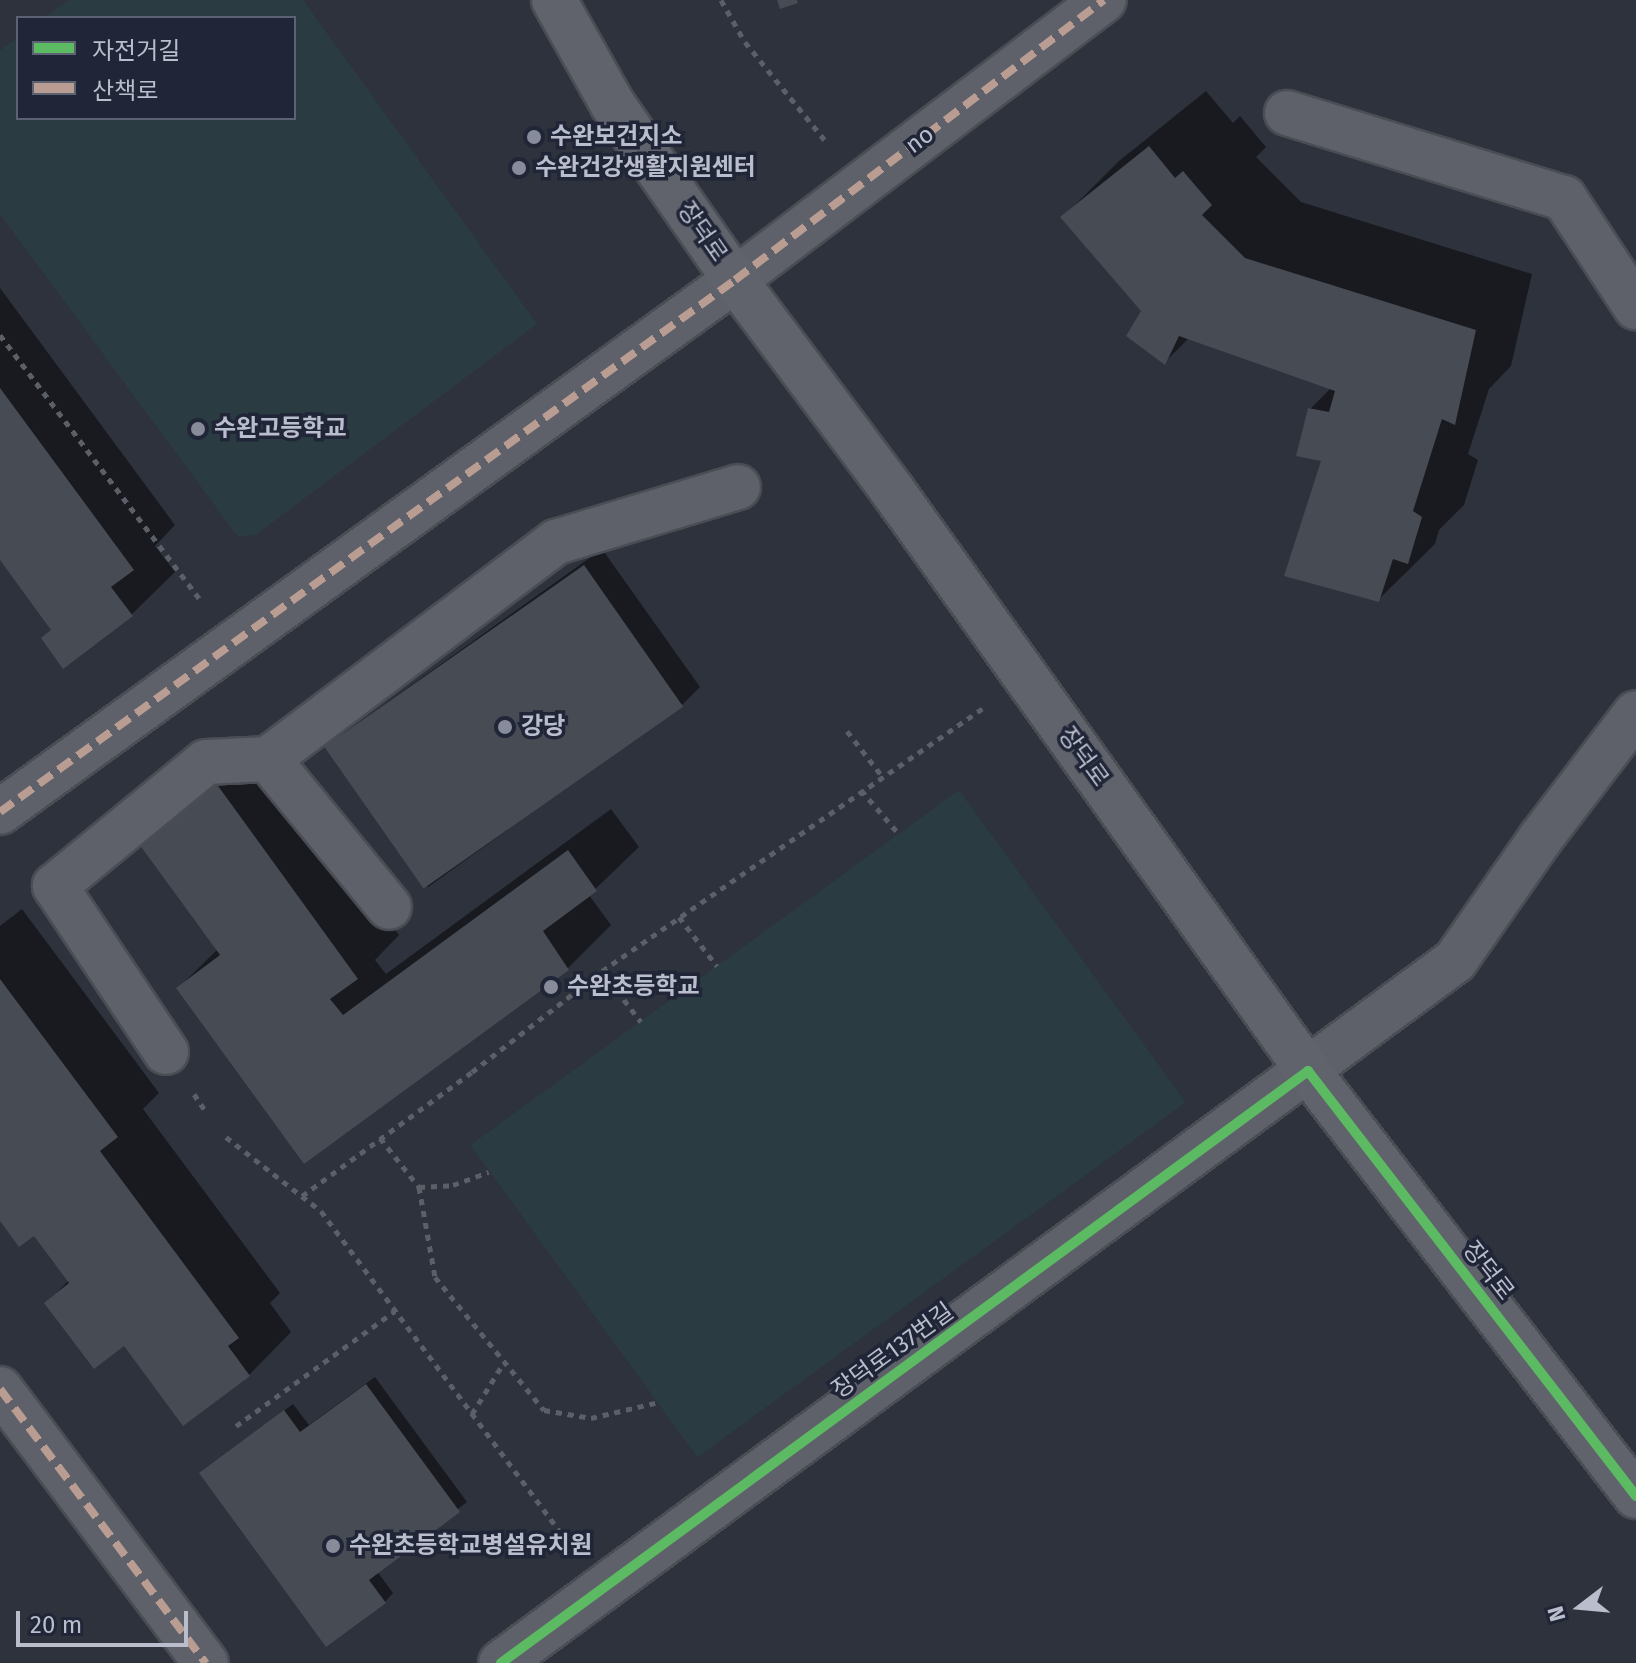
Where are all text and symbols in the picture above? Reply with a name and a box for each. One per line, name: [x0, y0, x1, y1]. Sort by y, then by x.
legend: [16, 16, 296, 120]
text: 자전거길: [92, 37, 180, 65]
text: 산책로: [92, 77, 158, 105]
street label: no: [900, 120, 940, 160]
place label: 수완보건지소: [550, 123, 682, 151]
marker: 수완보건지소: [525, 128, 543, 146]
place label: 수완건강생활지원센터: [535, 154, 756, 182]
marker: 수완건강생활지원센터: [510, 159, 528, 177]
street label: 장덕로: [671, 197, 733, 267]
place label: 수완고등학교: [214, 415, 346, 443]
marker: 수완고등학교: [189, 420, 207, 438]
place label: 강당: [521, 713, 565, 741]
marker: 강당: [496, 718, 514, 736]
street label: 장덕로: [1052, 722, 1114, 792]
place label: 수완초등학교: [567, 973, 699, 1001]
marker: 수완초등학교: [542, 978, 560, 996]
street label: 장덕로: [1456, 1236, 1520, 1306]
street label: 장덕로137번길: [827, 1297, 959, 1405]
place label: 수완초등학교병설유치원: [349, 1532, 592, 1560]
marker: 수완초등학교병설유치원: [324, 1537, 342, 1555]
north arrow: [1540, 1567, 1620, 1647]
scale bar: [20, 1595, 192, 1645]
text: N: [1541, 1603, 1571, 1624]
text: 20 m: [30, 1611, 82, 1639]

